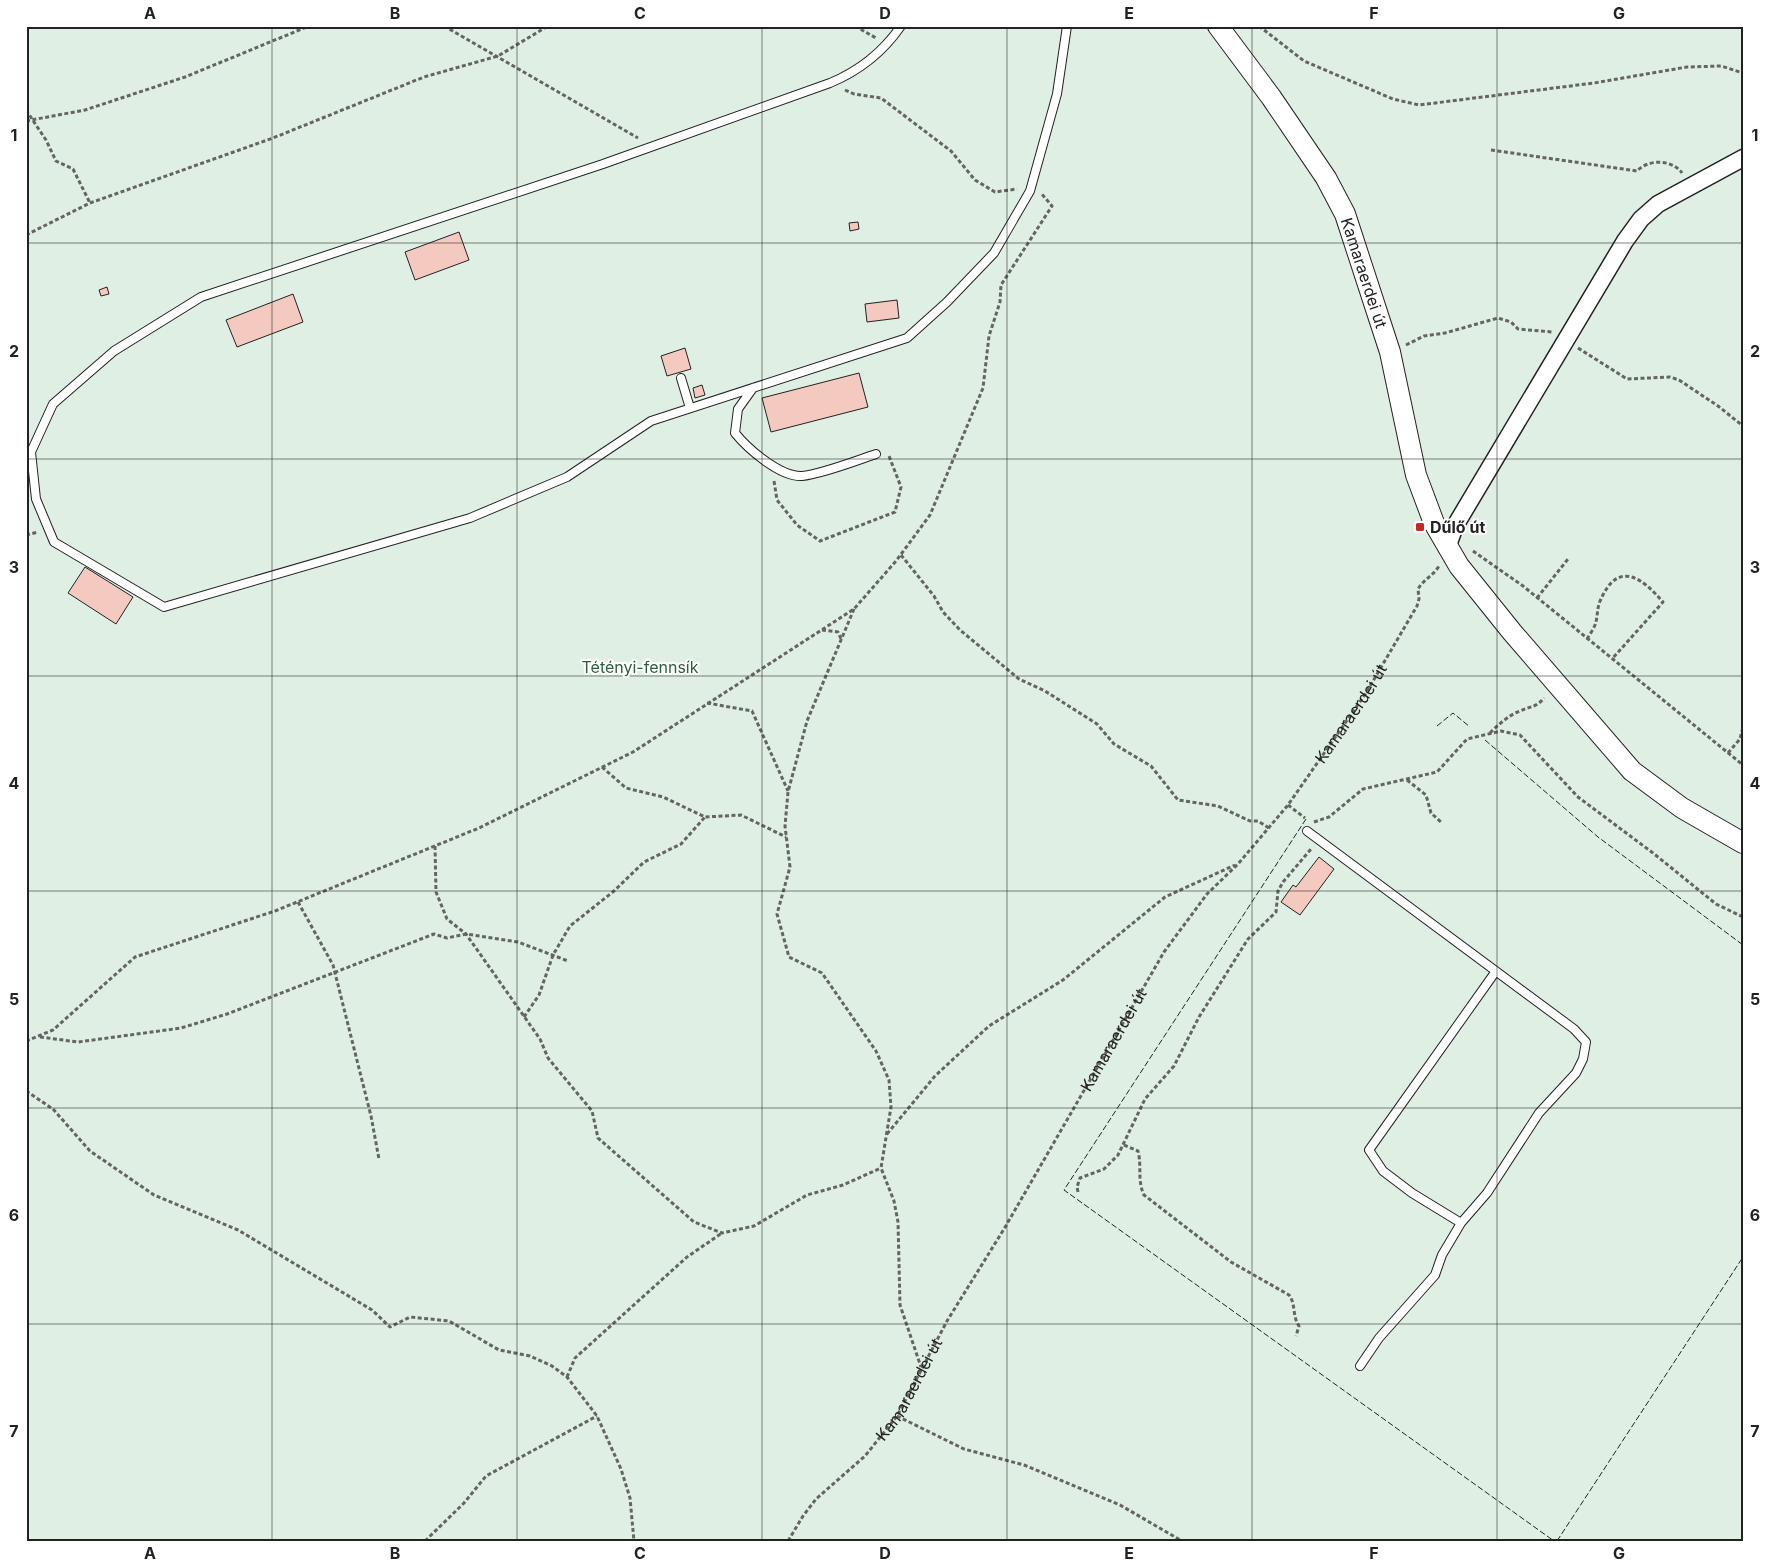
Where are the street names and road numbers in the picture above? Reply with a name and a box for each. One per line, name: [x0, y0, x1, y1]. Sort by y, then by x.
street label: Kamaraerdei út: [1337, 215, 1391, 331]
street label: Kamaraerdei út: [1310, 660, 1391, 767]
street label: Kamaraerdei út: [1076, 985, 1151, 1095]
street label: Kamaraerdei út: [871, 1335, 946, 1444]

